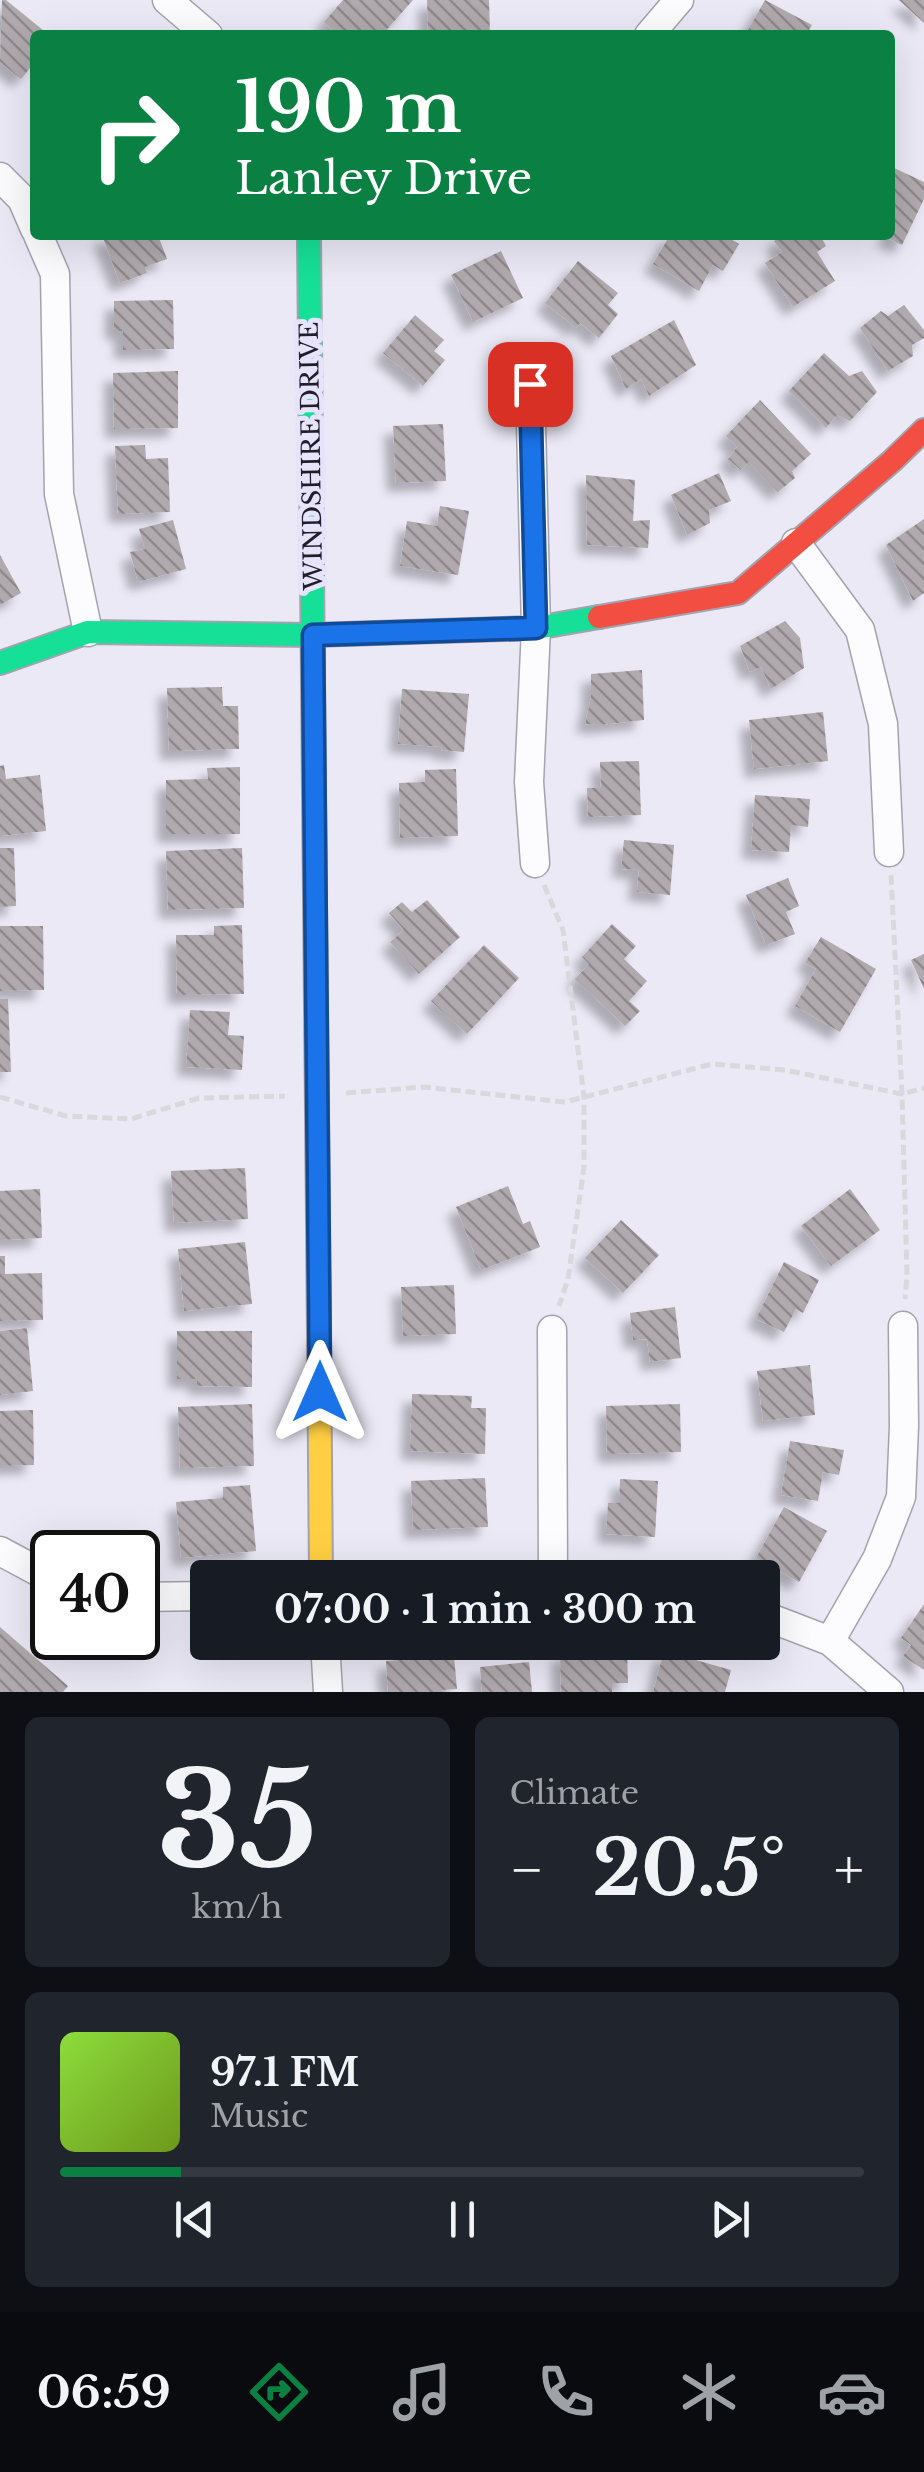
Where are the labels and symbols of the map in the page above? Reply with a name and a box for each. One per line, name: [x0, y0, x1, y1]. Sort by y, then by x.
street label: WINDSHIRE DRIVE: [294, 321, 329, 592]
pin: [488, 342, 573, 427]
position arrow: [268, 1340, 372, 1444]
speed limit sign: 40: [30, 1530, 160, 1660]

